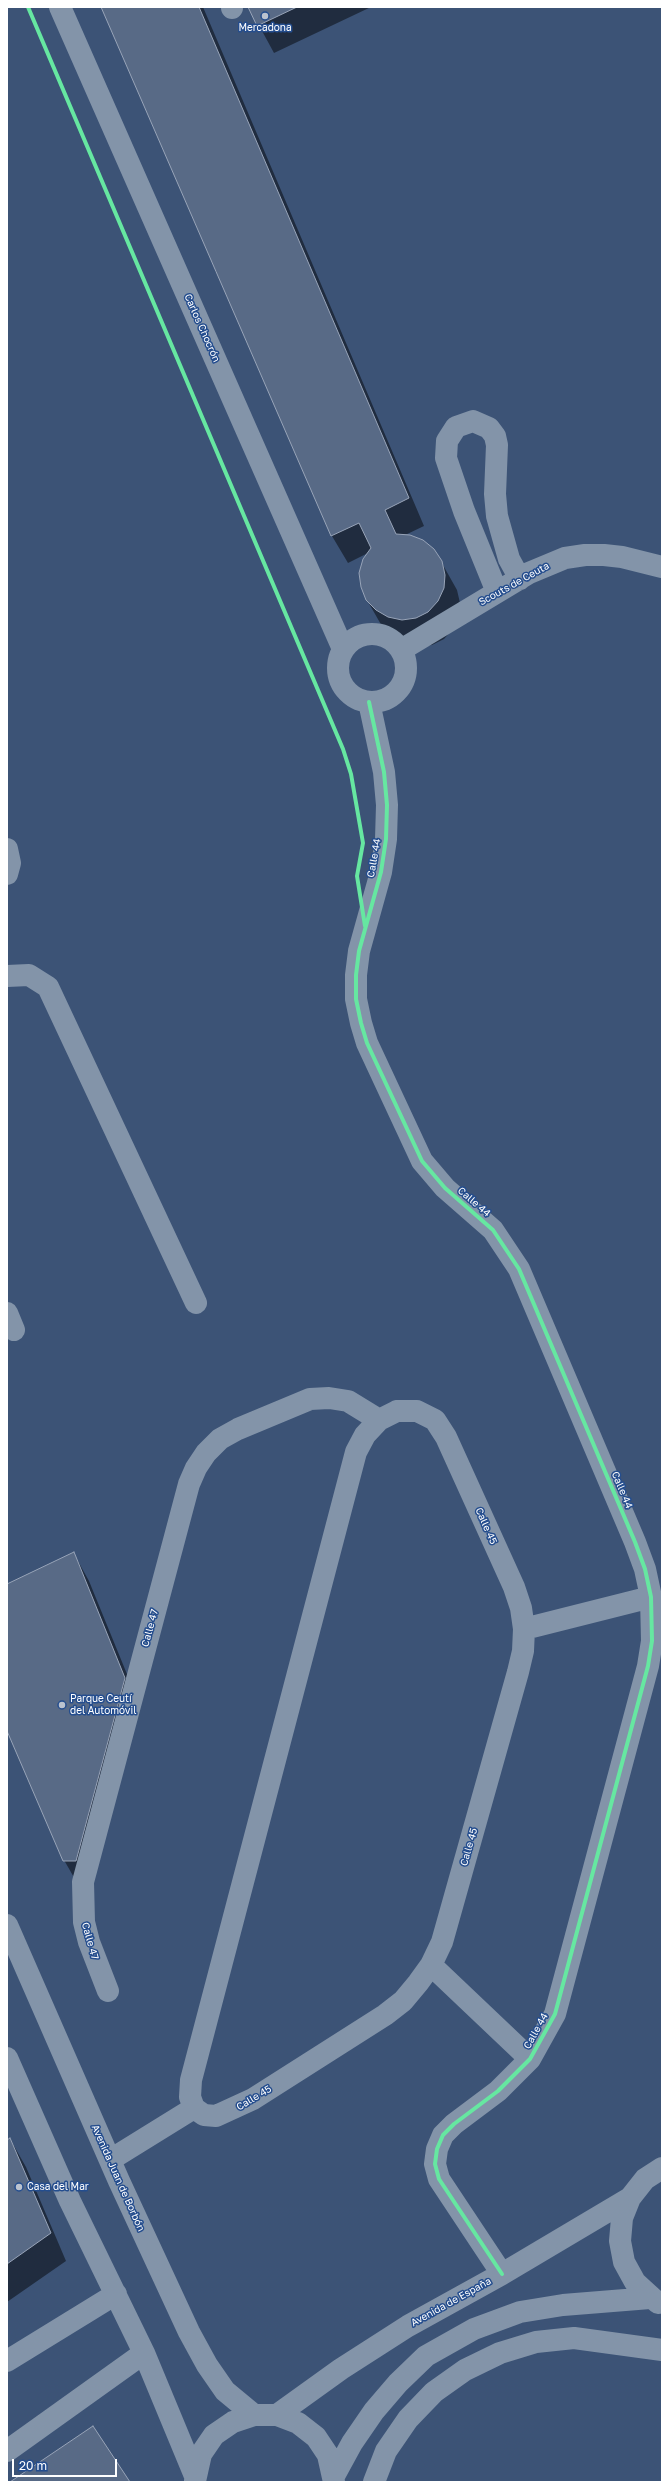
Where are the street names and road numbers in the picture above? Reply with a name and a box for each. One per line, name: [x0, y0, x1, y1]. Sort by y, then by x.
street label: Carlos Chocrón: [182, 292, 222, 364]
street label: Scouts de Ceuta: [477, 560, 551, 608]
street label: Calle 44: [365, 838, 383, 878]
street label: Calle 44: [455, 1185, 493, 1219]
street label: Calle 44: [609, 1470, 635, 1510]
street label: Calle 45: [473, 1506, 499, 1546]
street label: Calle 47: [139, 1608, 161, 1648]
street label: Calle 45: [458, 1827, 480, 1867]
street label: Calle 47: [79, 1921, 101, 1961]
street label: Calle 44: [521, 2011, 551, 2051]
street label: Calle 45: [234, 2083, 274, 2113]
street label: Avenida Juan de Borbón: [89, 2123, 147, 2233]
street label: Avenida de España: [409, 2275, 493, 2329]

